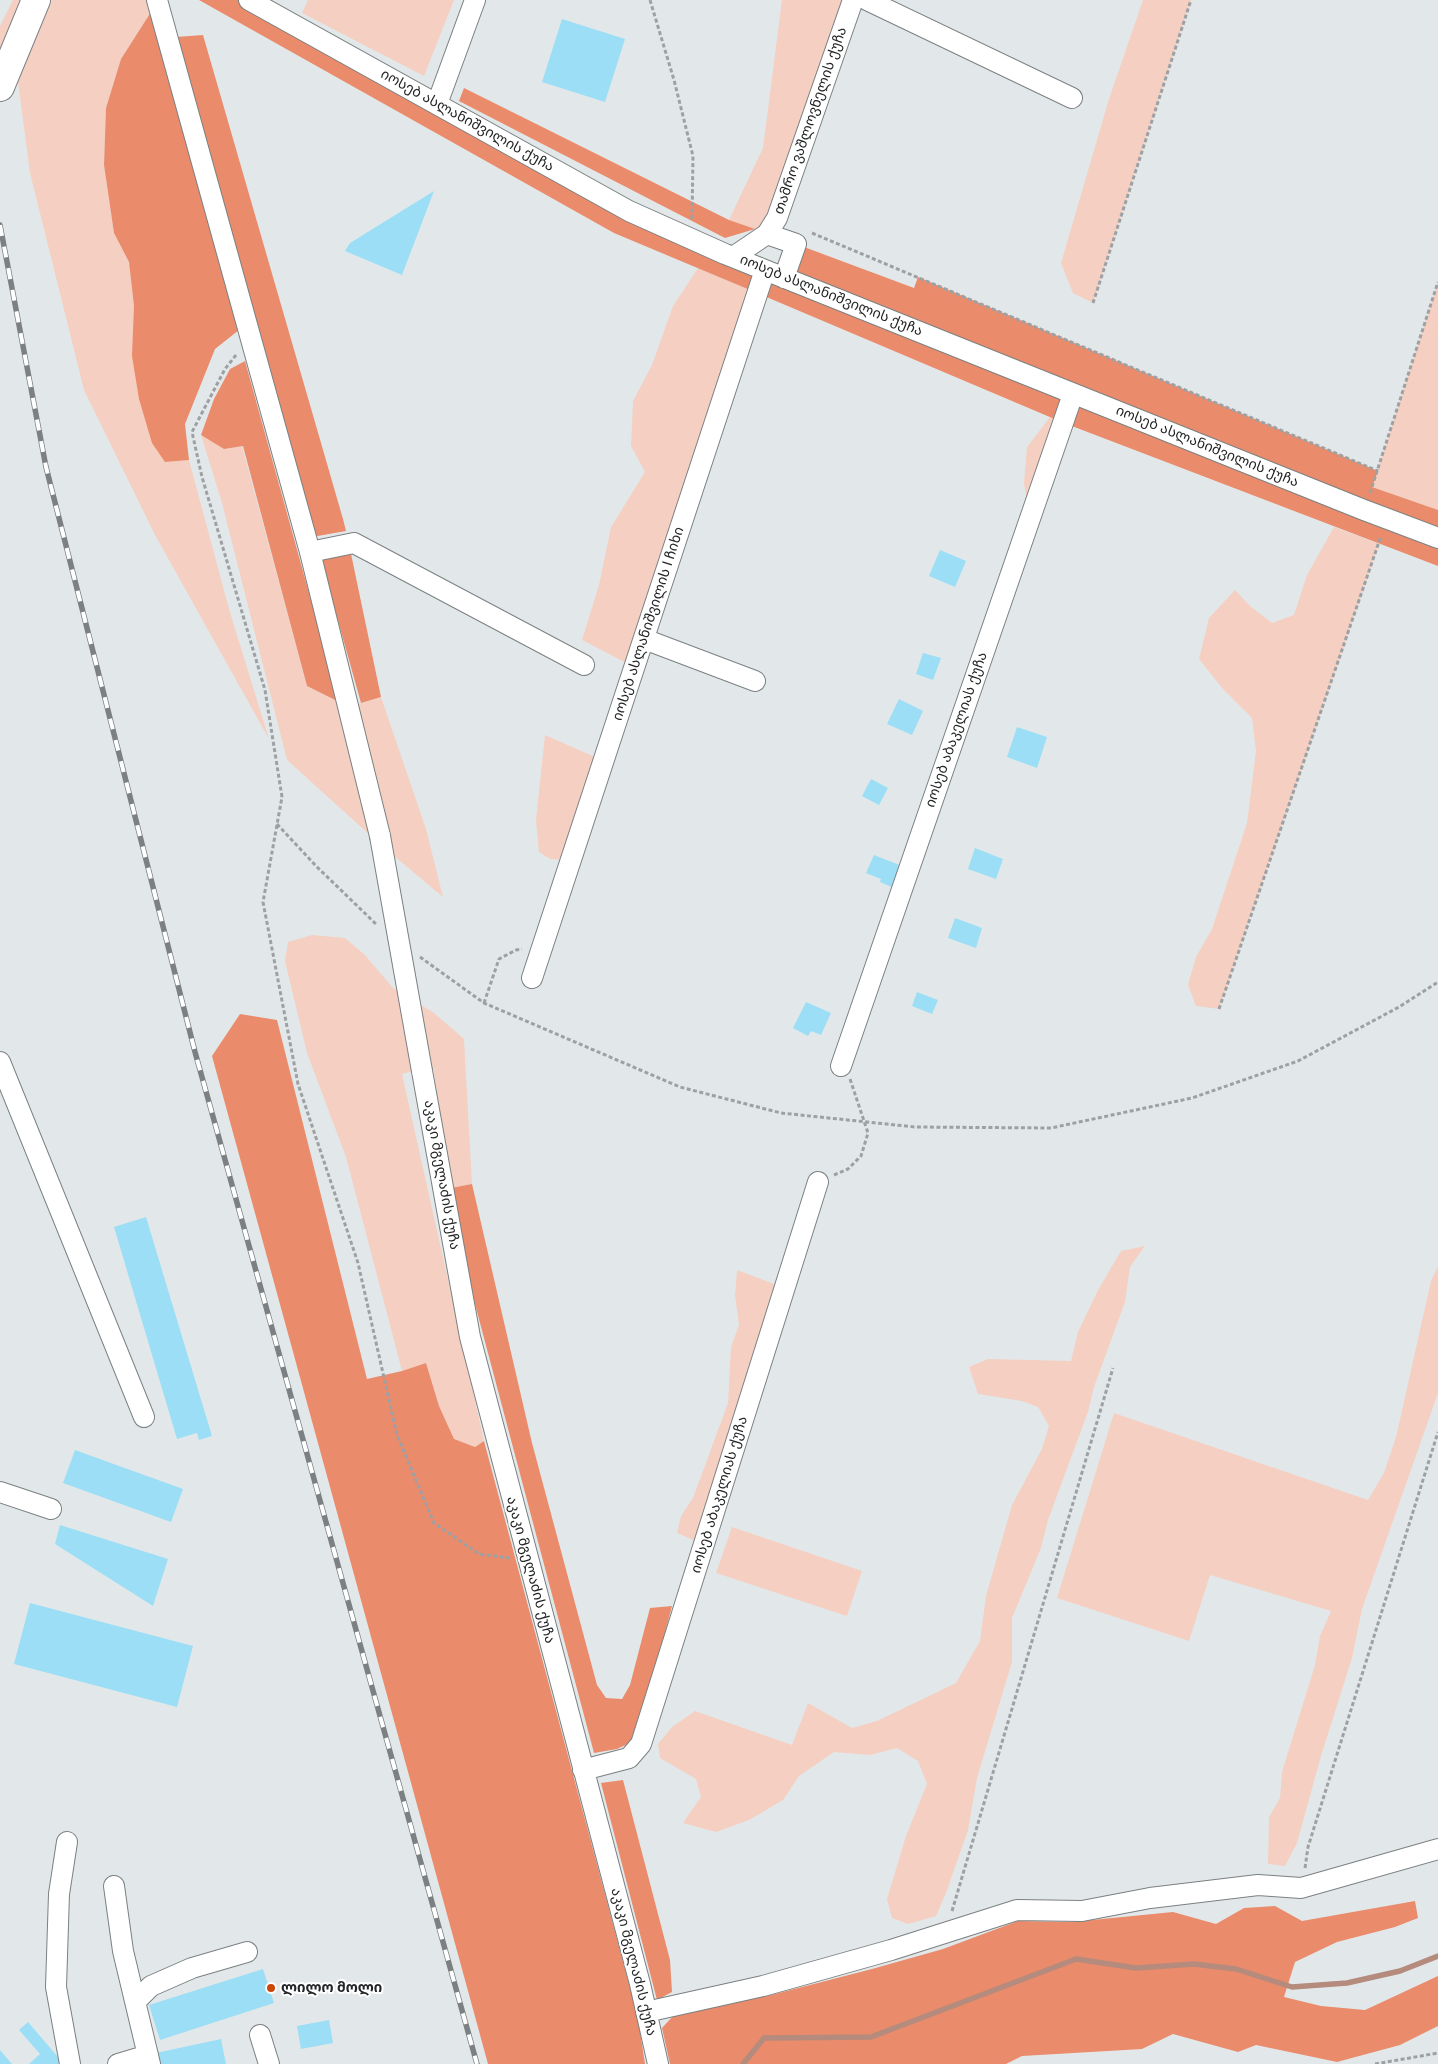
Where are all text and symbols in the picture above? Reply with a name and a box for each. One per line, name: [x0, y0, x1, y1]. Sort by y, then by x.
street label: თამრო ვაშლოვნელის ქუჩა: [771, 25, 851, 217]
street label: იოსებ ასლანიშვილის ქუჩა: [377, 66, 557, 176]
street label: იოსებ ასლანიშვილის ქუჩა: [737, 252, 925, 340]
street label: იოსებ ასლანიშვილის ქუჩა: [1113, 403, 1301, 491]
street label: იოსებ ასლანიშვილის I ჩიხი: [610, 525, 688, 723]
street label: იოსებ აბაკელიას ქუჩა: [922, 650, 992, 810]
street label: აკაკი მგელაძის ქუჩა: [420, 1099, 462, 1251]
street label: იოსებ აბაკელიას ქუჩა: [688, 1414, 752, 1576]
street label: აკაკი მგელაძის ქუჩა: [502, 1495, 558, 1645]
street label: აკაკი მგელაძის ქუჩა: [606, 1886, 660, 2038]
place label: ლილო მოლი: [281, 1980, 382, 1996]
marker: ლილო მოლი: [265, 1982, 277, 1994]

